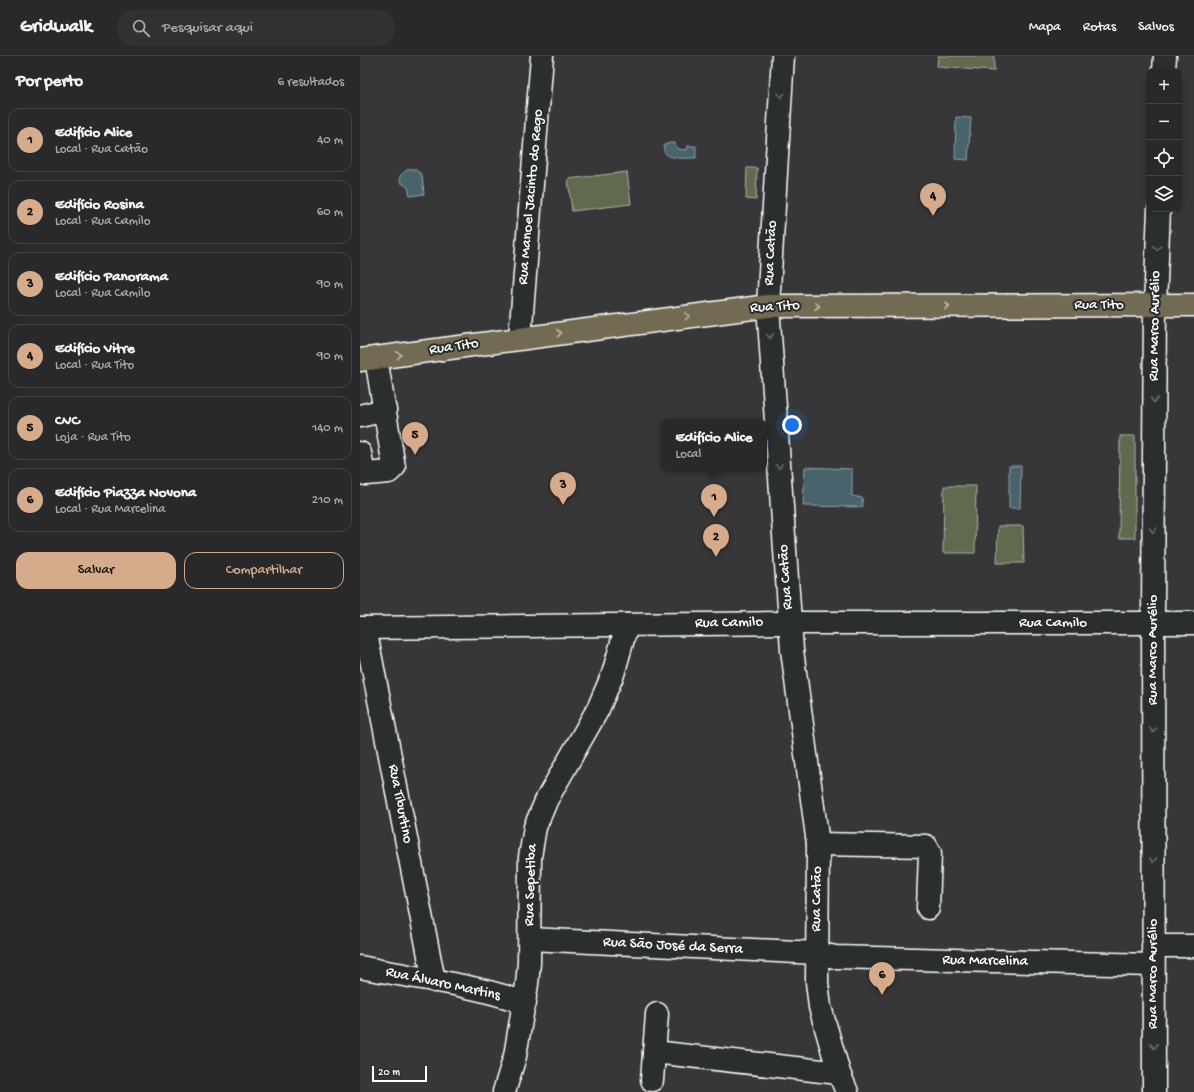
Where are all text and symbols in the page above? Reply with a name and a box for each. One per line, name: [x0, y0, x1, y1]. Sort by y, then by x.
search box: [116, 10, 396, 46]
text: Gridwalk: [20, 16, 92, 39]
icon: search: [130, 17, 152, 39]
text: Pesquisar aqui: [162, 19, 253, 37]
text: Mapa: [1029, 19, 1061, 36]
text: Rotas: [1083, 19, 1116, 36]
text: Salvos: [1138, 19, 1174, 36]
map controls: [1146, 68, 1182, 212]
button: +: [1146, 68, 1182, 104]
text: Por perto: [16, 72, 83, 92]
text: 6 resultados: [278, 75, 344, 90]
one-way arrow: [776, 92, 785, 98]
button: −: [1146, 104, 1182, 140]
street label: Rua Manoel Jacinto do Rego: [514, 108, 548, 286]
text: Edifício Alice: [55, 124, 132, 142]
text: 1: [27, 133, 33, 148]
text: 40 m: [317, 133, 343, 148]
button: locate: [1146, 140, 1182, 176]
text: Local · Rua Catão: [55, 142, 148, 157]
button: layers: [1146, 176, 1182, 212]
pin: 4: [920, 183, 946, 216]
text: Edifício Rosina: [55, 196, 144, 214]
text: 2: [27, 205, 33, 220]
text: 60 m: [317, 205, 343, 220]
text: Local · Rua Camilo: [55, 214, 150, 229]
street label: Rua Catão: [760, 220, 782, 286]
one-way arrow: [1153, 245, 1161, 251]
text: Edifício Panorama: [55, 268, 168, 286]
street label: Rua Marco Aurélio: [1145, 270, 1165, 381]
text: 3: [27, 277, 33, 292]
text: 90 m: [317, 277, 343, 292]
text: Local · Rua Camilo: [55, 286, 150, 301]
street label: Rua Tito: [1074, 296, 1124, 314]
street label: Rua Tito: [750, 297, 801, 317]
one-way arrow: [814, 302, 820, 310]
one-way arrow: [944, 302, 950, 310]
one-way arrow: [684, 312, 691, 321]
one-way arrow: [556, 329, 562, 338]
one-way arrow: [766, 333, 775, 339]
street label: Rua Tito: [428, 335, 480, 359]
text: Edifício Vitre: [55, 340, 135, 358]
text: 4: [27, 349, 33, 364]
text: 90 m: [317, 349, 343, 364]
one-way arrow: [396, 351, 402, 360]
text: Local · Rua Tito: [55, 358, 134, 373]
one-way arrow: [1150, 397, 1158, 403]
text: CVC: [55, 412, 80, 430]
your location: [782, 415, 802, 435]
popup: [661, 419, 767, 471]
text: 5: [27, 421, 33, 436]
text: 140 m: [312, 421, 343, 436]
pin: 5: [402, 422, 428, 455]
text: Edifício Alice: [675, 429, 753, 447]
text: Loja · Rua Tito: [55, 430, 131, 445]
text: Local: [675, 447, 701, 462]
one-way arrow: [774, 463, 783, 469]
pin: 3: [550, 472, 576, 505]
text: Edifício Piazza Novona: [55, 484, 196, 502]
pin: 1: [701, 484, 727, 517]
text: 6: [27, 493, 33, 508]
text: 210 m: [312, 493, 343, 508]
text: Local · Rua Marcelina: [55, 502, 166, 517]
pin: 2: [703, 524, 729, 557]
one-way arrow: [1149, 527, 1157, 533]
street label: Rua Catão: [775, 544, 797, 610]
button: Salvar: [16, 552, 176, 589]
button: Compartilhar: [184, 552, 344, 589]
street label: Rua Marco Aurélio: [1144, 595, 1162, 705]
street label: Rua Camilo: [695, 613, 763, 633]
street label: Rua Camilo: [1019, 614, 1087, 632]
one-way arrow: [1149, 727, 1157, 733]
street label: Rua Tiburtino: [383, 763, 417, 845]
street label: Rua Sepetiba: [521, 843, 541, 926]
one-way arrow: [1149, 857, 1157, 863]
street label: Rua Catão: [807, 866, 827, 932]
street label: Rua Marco Aurélio: [1144, 919, 1162, 1029]
street label: Rua São José da Serra: [602, 933, 744, 959]
street label: Rua Marcelina: [942, 951, 1029, 971]
pin: 6: [869, 962, 895, 995]
street label: Rua Álvaro Martins: [384, 963, 502, 1005]
one-way arrow: [1150, 1043, 1158, 1049]
scale bar: [372, 1064, 427, 1083]
text: 20 m: [378, 1067, 400, 1079]

